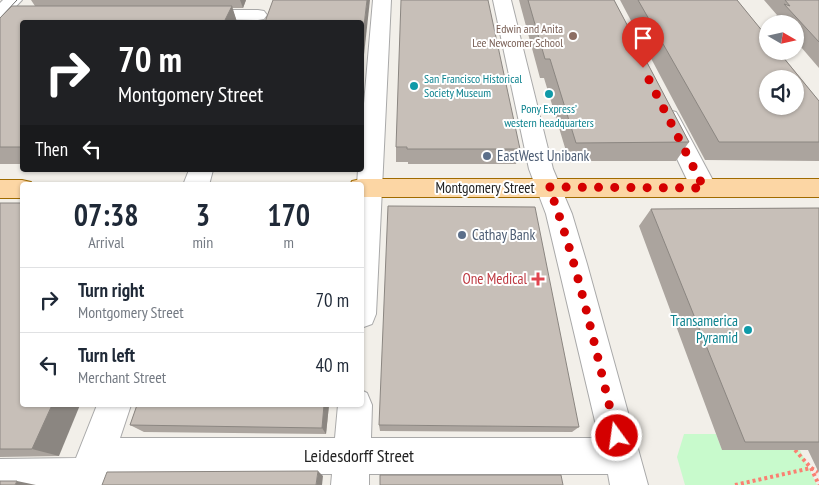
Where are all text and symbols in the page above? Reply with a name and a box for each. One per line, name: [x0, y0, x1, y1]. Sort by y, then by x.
north arrow: [759, 15, 804, 60]
map controls: [759, 15, 804, 115]
pin: [622, 17, 664, 68]
place label: Edwin and Anita Lee Newcomer School: [472, 21, 563, 50]
icon: arrive: [629, 24, 657, 52]
marker: Edwin and Anita Lee Newcomer School: [567, 30, 579, 42]
text: 70 m: [118, 36, 182, 82]
icon: right: [35, 40, 100, 105]
button: sound: [759, 70, 804, 115]
place label: San Francisco Historical Society Museum: [424, 71, 522, 100]
text: Montgomery Street: [118, 80, 263, 108]
marker: San Francisco Historical Society Museum: [408, 80, 420, 92]
marker: Pony Express’ western headquarters: [543, 88, 555, 100]
place label: Pony Express’ western headquarters: [504, 101, 594, 130]
icon: left: [78, 135, 106, 163]
text: Then: [35, 137, 68, 161]
place label: EastWest Unibank: [497, 146, 589, 165]
marker: EastWest Unibank: [481, 150, 493, 162]
street label: Montgomery Street: [435, 178, 535, 197]
text: 07:38: [74, 195, 139, 234]
text: 3: [196, 195, 210, 234]
text: 170: [267, 195, 310, 234]
place label: Cathay Bank: [472, 225, 535, 244]
marker: Cathay Bank: [456, 229, 468, 241]
text: Arrival: [88, 232, 124, 252]
text: min: [192, 232, 213, 252]
text: m: [283, 232, 294, 252]
place label: One Medical: [462, 269, 528, 288]
marker: One Medical: [531, 272, 545, 286]
text: Turn right: [78, 278, 144, 302]
icon: right: [35, 286, 63, 314]
text: 70 m: [316, 288, 349, 312]
text: Montgomery Street: [78, 302, 184, 322]
place label: Transamerica Pyramid: [670, 311, 738, 347]
marker: Transamerica Pyramid: [742, 324, 754, 336]
text: Turn left: [78, 343, 135, 367]
icon: left: [35, 351, 63, 379]
text: 40 m: [316, 353, 349, 377]
text: Merchant Street: [78, 367, 166, 387]
position arrow: [590, 409, 642, 461]
street label: Leidesdorff Street: [304, 444, 414, 467]

